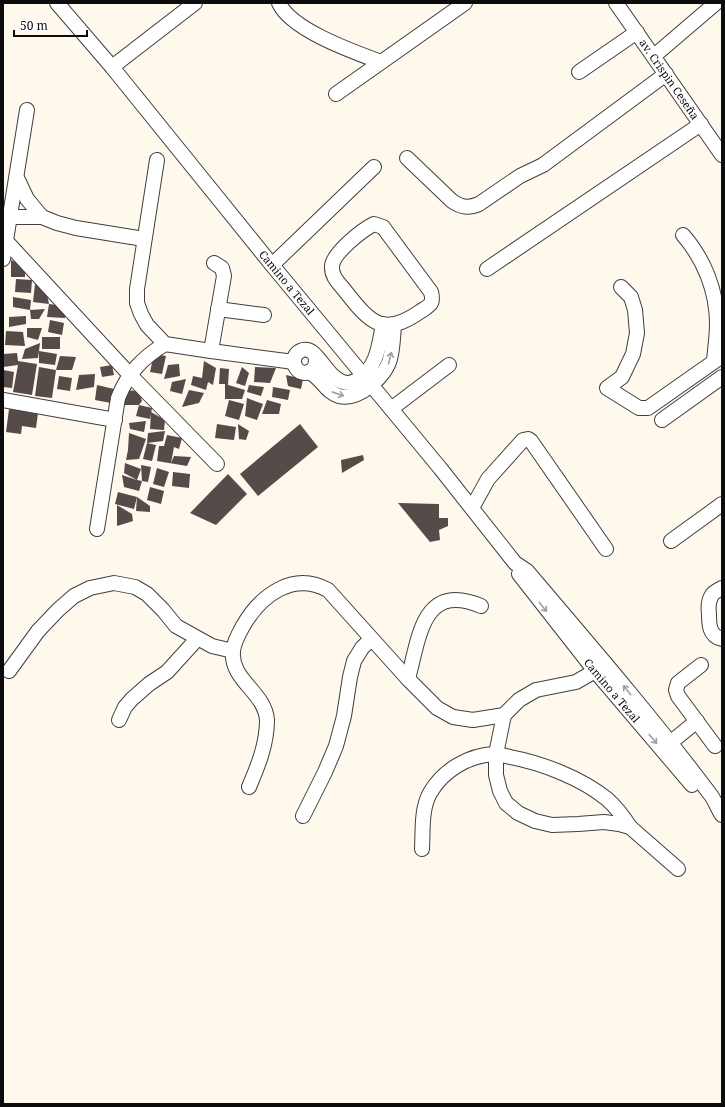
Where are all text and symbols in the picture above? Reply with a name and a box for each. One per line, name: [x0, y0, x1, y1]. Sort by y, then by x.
scale bar: [14, 12, 87, 38]
text: 50 m: [20, 17, 48, 34]
street label: av. Crispin Ceseña: [636, 36, 703, 122]
street label: Camino a Tezal: [256, 247, 319, 318]
one-way arrow: [386, 351, 394, 364]
one-way arrow: [331, 390, 343, 398]
one-way arrow: [539, 601, 548, 612]
street label: Camino a Tezal: [581, 655, 644, 726]
one-way arrow: [623, 685, 632, 695]
one-way arrow: [648, 734, 658, 744]

